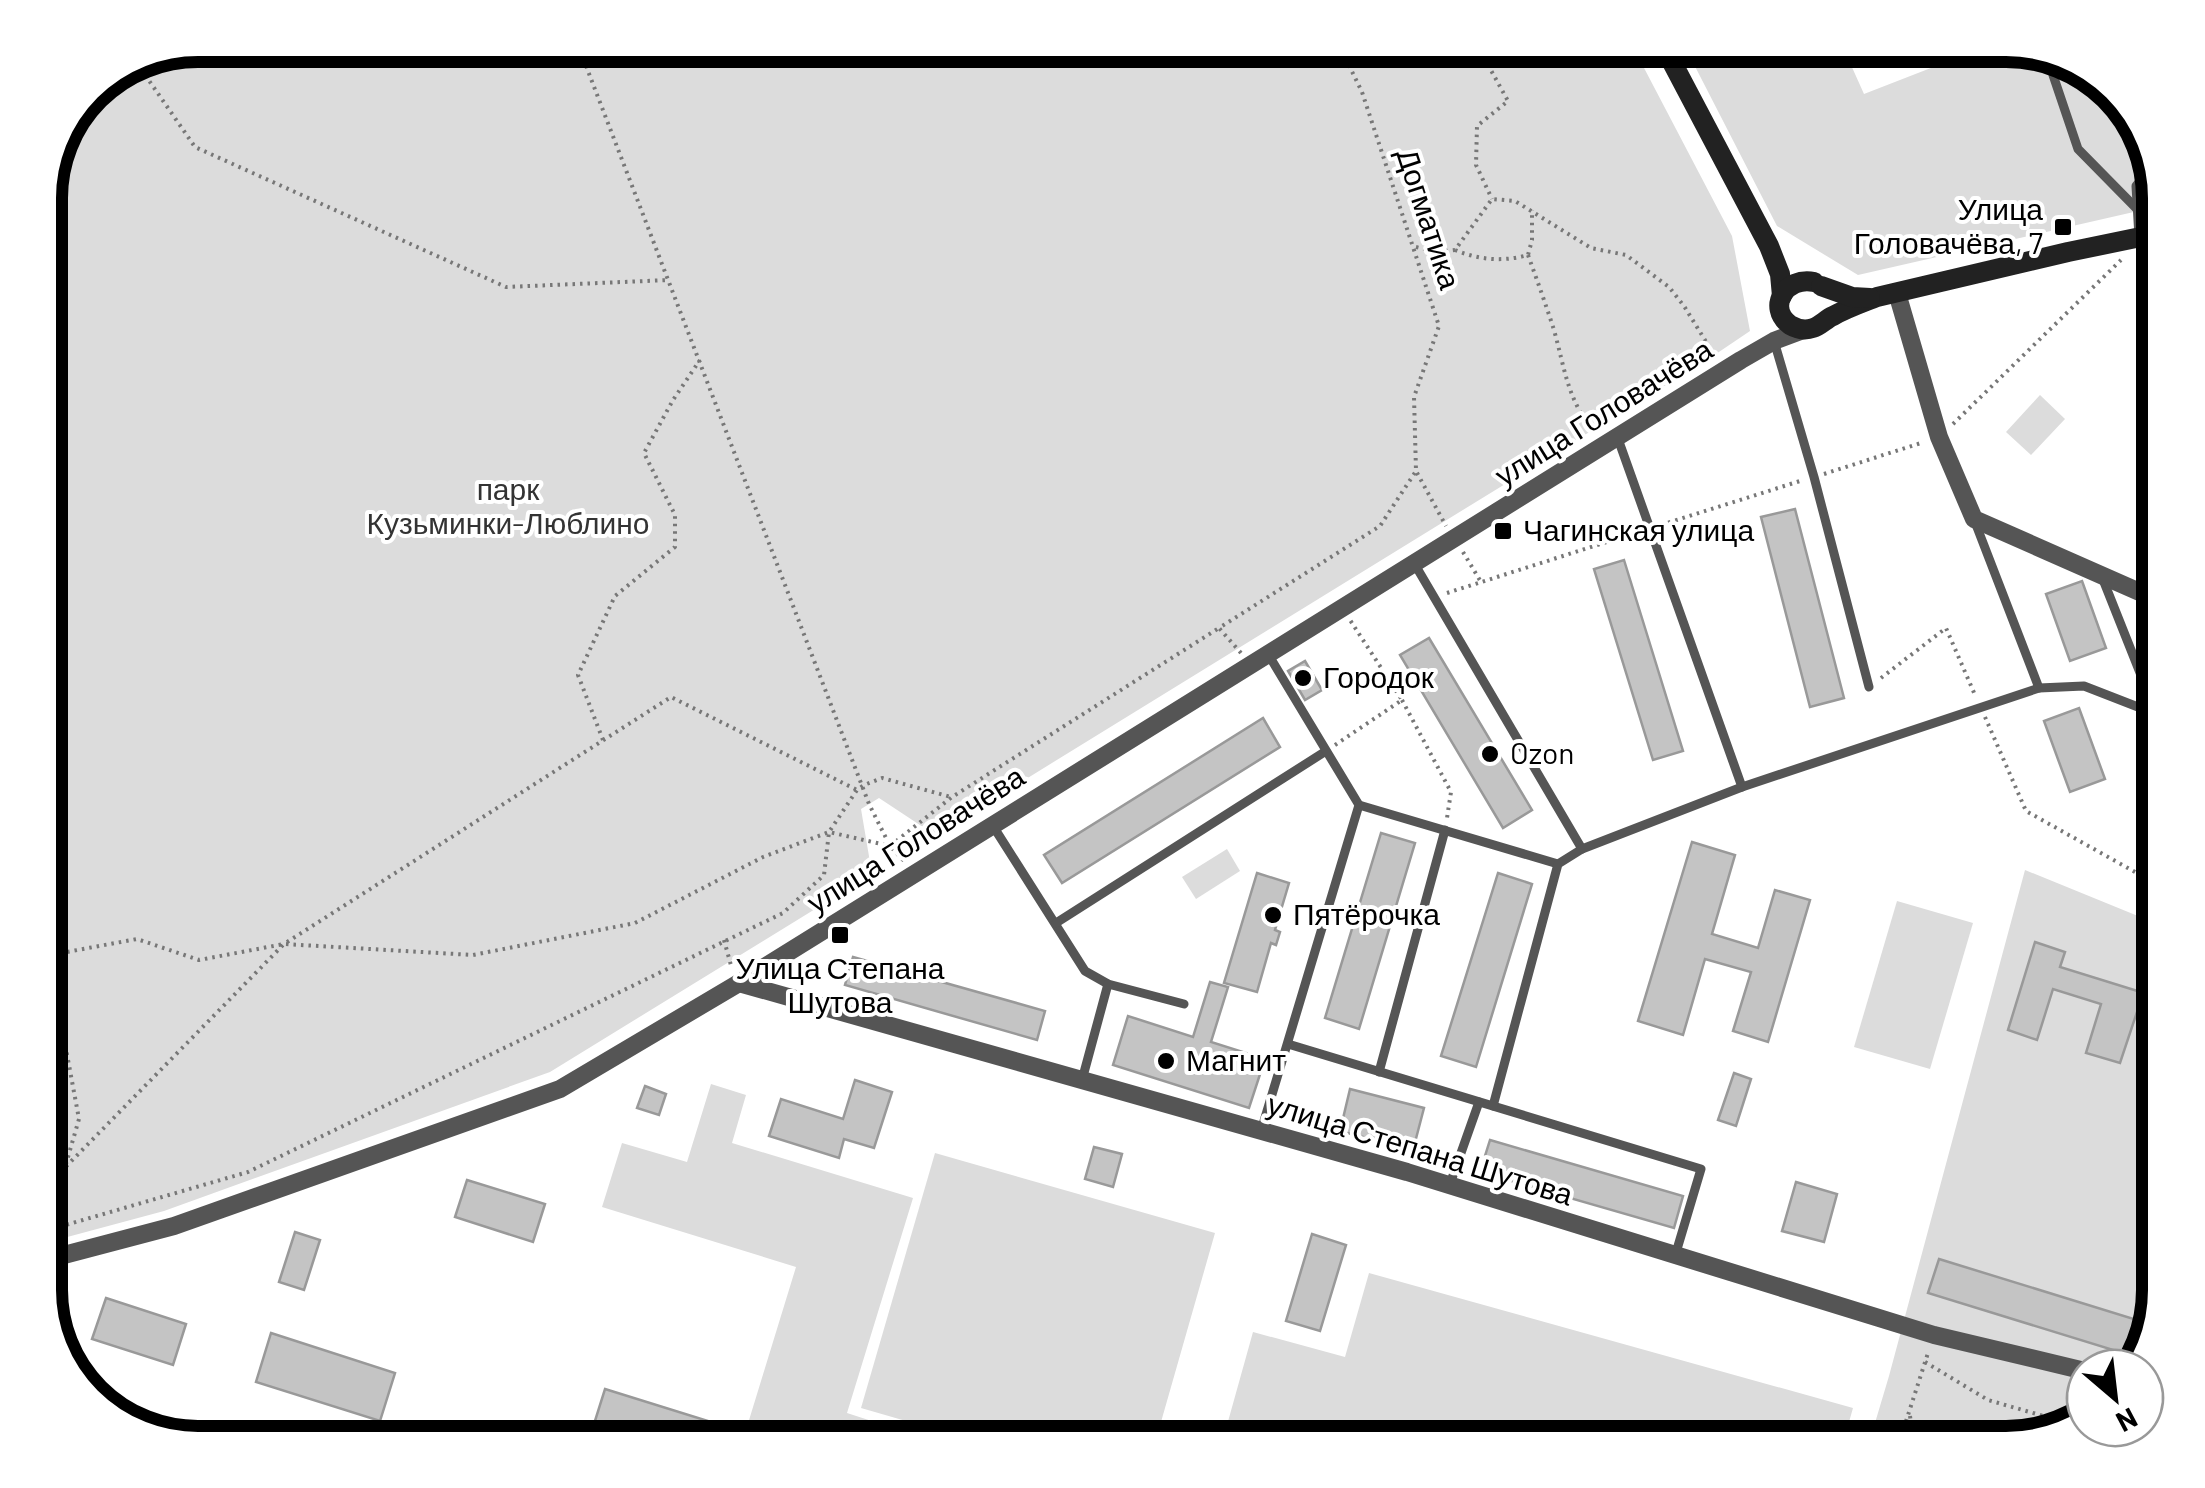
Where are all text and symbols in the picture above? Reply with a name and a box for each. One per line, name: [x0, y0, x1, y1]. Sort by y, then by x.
street label: Догматика: [1390, 143, 1470, 294]
place label: Улица Головачёва, 7: [1854, 190, 2043, 260]
marker: Улица Головачёва, 7: [2052, 216, 2074, 238]
street label: улица Головачёва: [1488, 330, 1719, 493]
park label: парк Кузьминки-Люблино: [366, 470, 650, 540]
place label: Чагинская улица: [1523, 511, 1754, 547]
marker: Чагинская улица: [1492, 520, 1514, 542]
place label: Городок: [1323, 658, 1435, 694]
marker: Городок: [1292, 667, 1314, 689]
place label: Ozon: [1510, 734, 1575, 770]
marker: Ozon: [1479, 743, 1501, 765]
street label: улица Головачёва: [800, 757, 1031, 920]
place label: Пятёрочка: [1293, 895, 1440, 931]
marker: Пятёрочка: [1262, 904, 1284, 926]
marker: Улица Степана Шутова: [829, 924, 851, 946]
place label: Улица Степана Шутова: [735, 949, 945, 1019]
place label: Магнит: [1186, 1041, 1286, 1077]
marker: Магнит: [1155, 1050, 1177, 1072]
street label: улица Степана Шутова: [1264, 1084, 1578, 1212]
north arrow: [2065, 1348, 2165, 1448]
text: N: [2111, 1402, 2143, 1440]

